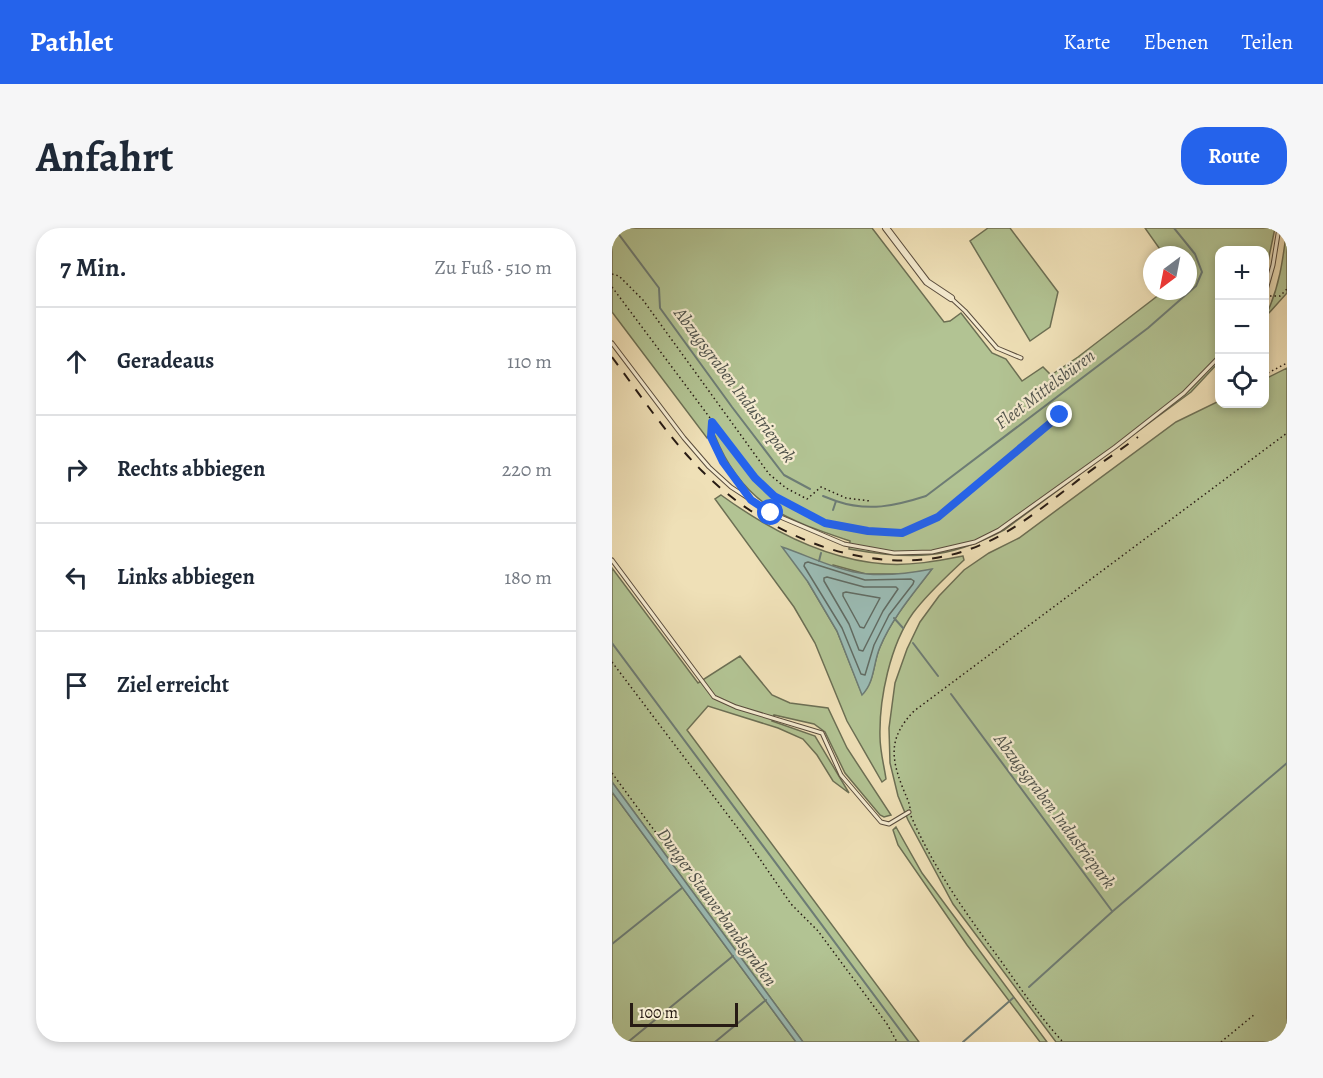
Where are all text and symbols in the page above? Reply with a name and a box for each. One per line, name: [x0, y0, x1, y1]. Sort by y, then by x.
text: Pathlet: [30, 23, 113, 61]
text: Karte: [1063, 28, 1111, 56]
text: Ebenen: [1144, 28, 1208, 56]
text: Teilen: [1241, 28, 1293, 56]
button: Route: [1181, 127, 1287, 185]
text: Anfahrt: [36, 128, 173, 185]
north arrow: [1143, 246, 1197, 300]
map controls: [1215, 246, 1269, 408]
button: +: [1215, 246, 1269, 300]
text: 7 Min.: [60, 250, 127, 285]
text: Zu Fuß · 510 m: [435, 254, 552, 281]
button: −: [1215, 300, 1269, 354]
water label: Abzugsgraben Industriepark: [668, 302, 801, 467]
water label: Fleet Mittelsbüren: [990, 344, 1100, 434]
icon: ahead: [60, 345, 93, 378]
text: Geradeaus: [117, 346, 214, 376]
text: 110 m: [507, 348, 552, 375]
button: locate: [1215, 354, 1269, 408]
route end: [1046, 401, 1072, 427]
icon: right: [60, 453, 93, 486]
text: Rechts abbiegen: [117, 454, 265, 484]
text: 220 m: [502, 456, 552, 483]
route start: [757, 499, 783, 525]
icon: left: [60, 561, 93, 594]
text: Links abbiegen: [117, 562, 255, 592]
text: 180 m: [504, 564, 552, 591]
icon: arrive: [60, 669, 93, 702]
text: Ziel erreicht: [117, 670, 229, 700]
water label: Abzugsgraben Industriepark: [988, 728, 1121, 893]
water label: Dunger Stauverbandsgraben: [651, 823, 783, 991]
scale bar: [630, 1000, 738, 1028]
text: 100 m: [639, 1002, 678, 1024]

